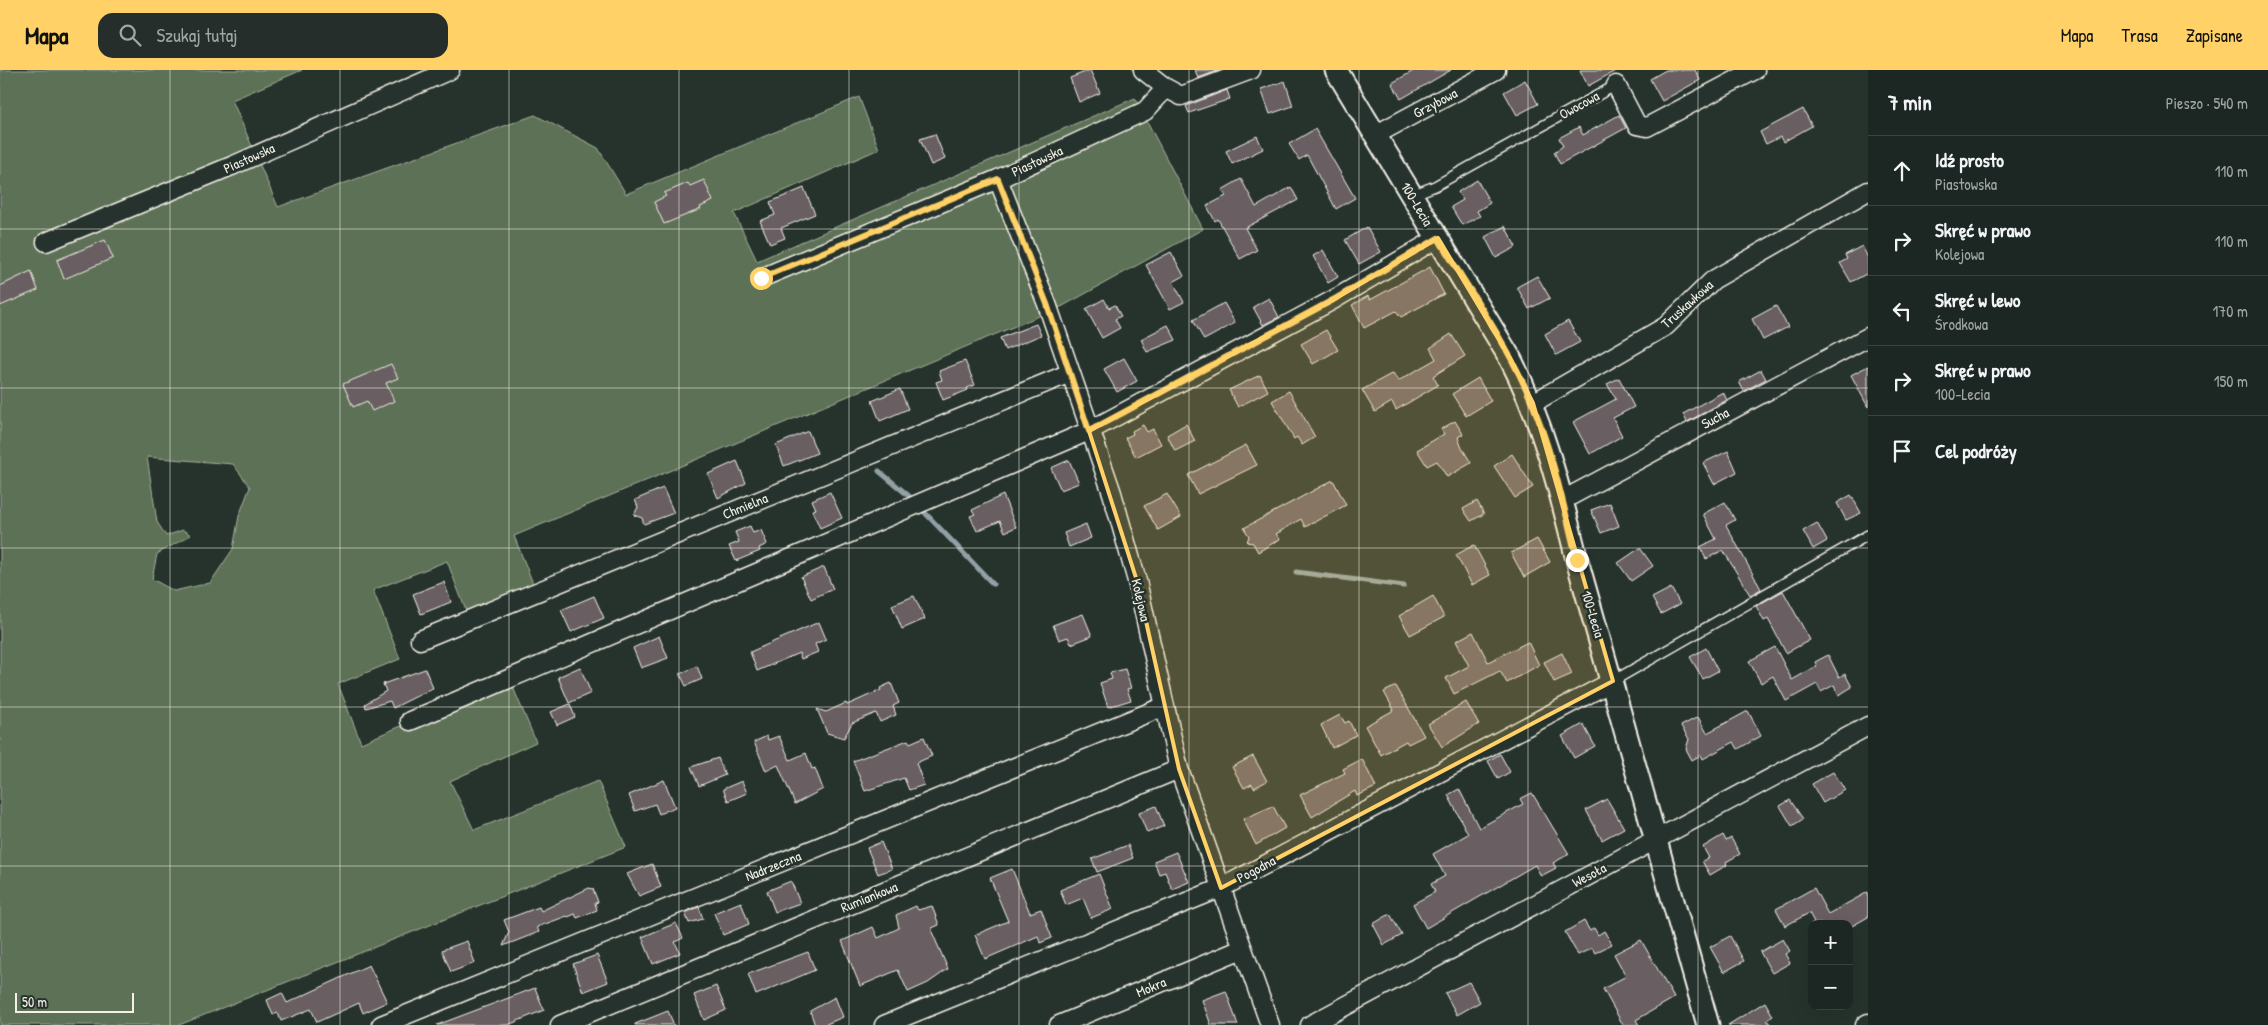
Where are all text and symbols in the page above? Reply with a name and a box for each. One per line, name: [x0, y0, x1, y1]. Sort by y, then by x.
search box: [98, 13, 448, 58]
text: Mapa: [25, 19, 68, 51]
icon: search: [116, 21, 144, 49]
text: Szukaj tutaj: [156, 22, 238, 48]
text: Mapa: [2061, 23, 2093, 48]
text: Trasa: [2121, 23, 2158, 48]
text: Zapisane: [2186, 23, 2243, 48]
street label: Grzybowa: [1409, 83, 1461, 123]
street label: Owocowa: [1555, 86, 1603, 123]
text: 7 min: [1888, 88, 1932, 117]
text: Pieszo · 540 m: [2166, 92, 2248, 114]
street label: Piastowska: [220, 138, 278, 177]
street label: Piastowska: [1008, 140, 1066, 181]
text: Idź prosto: [1935, 147, 2004, 173]
icon: ahead: [1888, 157, 1916, 185]
text: 110 m: [2215, 160, 2248, 182]
text: Piastowska: [1935, 173, 1997, 195]
street label: 100-Lecia: [1397, 178, 1438, 230]
text: Skręć w prawo: [1935, 217, 2031, 243]
icon: right: [1888, 227, 1916, 255]
text: 110 m: [2215, 230, 2248, 252]
text: Kolejowa: [1935, 243, 1984, 265]
route start: [750, 267, 773, 290]
street label: Truskawkowa: [1656, 275, 1717, 332]
text: Skręć w lewo: [1935, 287, 2020, 313]
icon: left: [1888, 297, 1916, 325]
text: 170 m: [2213, 300, 2248, 322]
text: Środkowa: [1935, 313, 1988, 335]
text: Skręć w prawo: [1935, 357, 2031, 383]
icon: right: [1888, 367, 1916, 395]
text: 150 m: [2214, 370, 2248, 392]
text: 100-Lecia: [1935, 383, 1990, 405]
street label: Sucha: [1698, 402, 1732, 433]
icon: arrive: [1888, 437, 1916, 465]
text: Cel podróży: [1935, 438, 2017, 464]
street label: Chmielna: [719, 488, 771, 523]
route end: [1566, 549, 1589, 572]
street label: Kolejowa: [1126, 577, 1156, 624]
street label: 100-Lecia: [1577, 588, 1610, 640]
street label: Nadrzeczna: [742, 846, 804, 885]
street label: Pogodna: [1233, 850, 1279, 888]
street label: Wesoła: [1568, 857, 1610, 891]
street label: Rumiankowa: [838, 876, 901, 917]
map controls: [1808, 920, 1853, 1010]
button: +: [1808, 920, 1853, 965]
button: −: [1808, 965, 1853, 1010]
street label: Mokra: [1133, 972, 1169, 1001]
scale bar: [15, 990, 134, 1013]
text: 50 m: [22, 992, 47, 1011]

